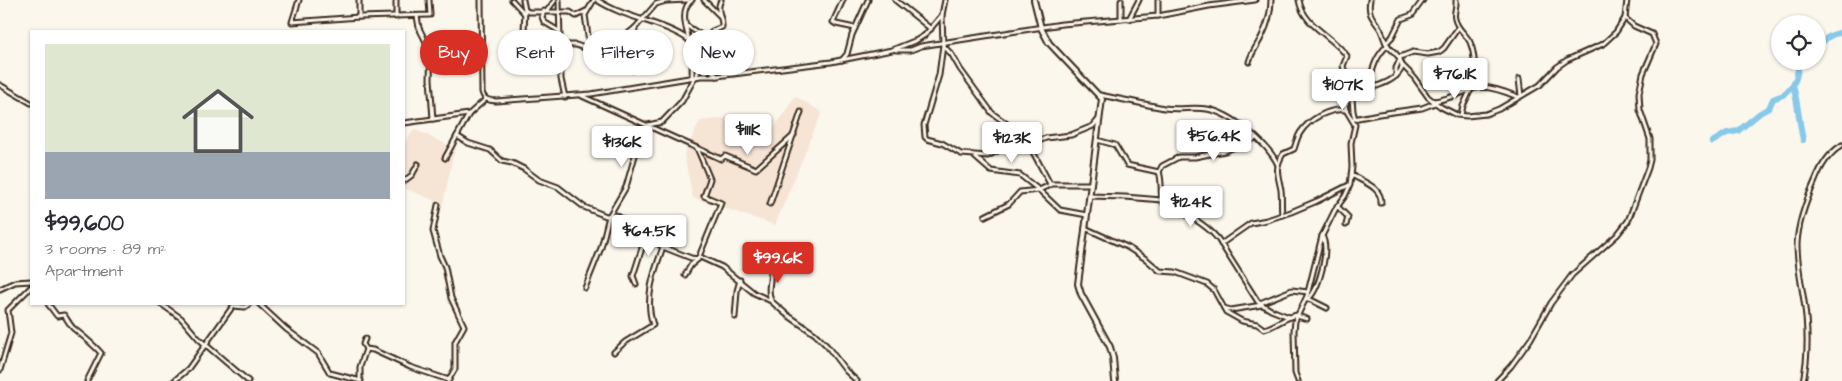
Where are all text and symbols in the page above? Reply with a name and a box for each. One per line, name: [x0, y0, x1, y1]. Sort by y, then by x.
map controls: [1771, 15, 1826, 70]
button: locate: [1771, 15, 1826, 70]
chip: Buy: [420, 30, 488, 75]
chip: Rent: [498, 30, 573, 75]
chip: Filters: [583, 30, 673, 75]
chip: New: [683, 30, 754, 75]
pin: $76.1K: [1414, 58, 1496, 100]
text: $76.1K: [1434, 63, 1476, 85]
pin: $107K: [1308, 68, 1378, 111]
text: $107K: [1323, 74, 1363, 96]
icon: home: [173, 76, 263, 166]
pin: $111K: [713, 114, 783, 156]
text: $111K: [736, 119, 760, 141]
pin: $56.4K: [1173, 120, 1255, 162]
pin: $123K: [977, 121, 1047, 164]
text: $56.4K: [1187, 125, 1241, 147]
pin: $136K: [587, 126, 657, 168]
text: $123K: [993, 127, 1031, 149]
text: $136K: [603, 131, 641, 153]
pin: $124K: [1156, 186, 1226, 228]
text: $124K: [1171, 191, 1211, 213]
text: $99,600: [45, 209, 124, 238]
pin: $64.5K: [608, 214, 690, 257]
text: $64.5K: [622, 220, 676, 242]
text: 3 rooms · 89 m²: [45, 238, 166, 260]
pin: $99.6K: [737, 242, 819, 284]
text: $99.6K: [753, 247, 803, 269]
text: Apartment: [45, 260, 123, 282]

